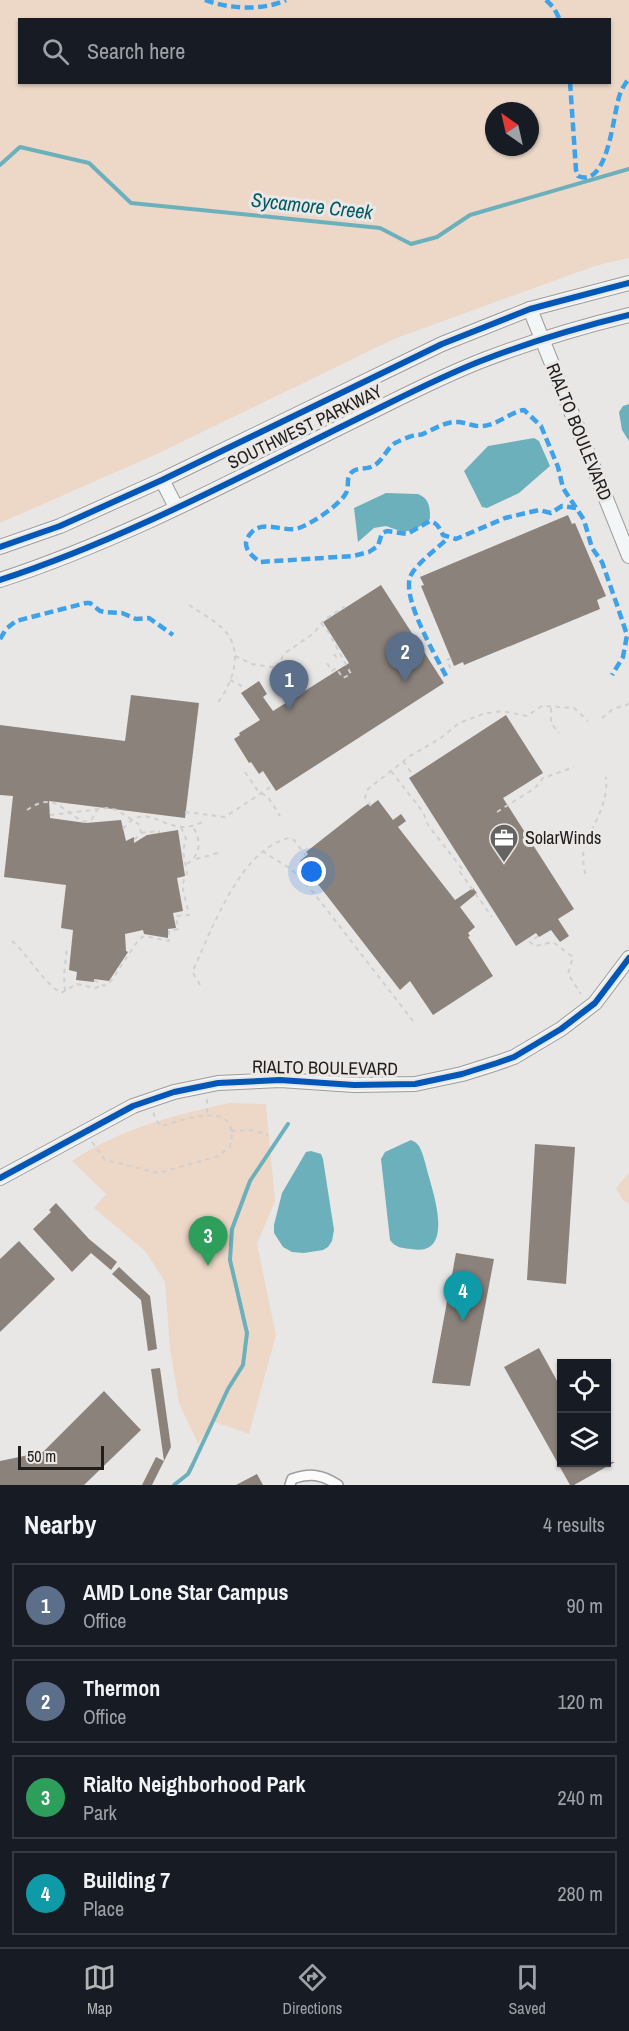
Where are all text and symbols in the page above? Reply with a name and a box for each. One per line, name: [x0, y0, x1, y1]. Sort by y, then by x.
search box: [18, 18, 611, 84]
icon: search: [39, 35, 72, 68]
text: Search here: [87, 36, 185, 66]
north arrow: [485, 102, 539, 156]
water label: Sycamore Creek: [250, 186, 375, 225]
street label: RIALTO BOULEVARD: [541, 359, 618, 504]
street label: SOUTHWEST PARKWAY: [223, 378, 386, 475]
pin: 2: [386, 632, 424, 682]
pin: 1: [270, 660, 308, 710]
office icon: SolarWinds: [488, 822, 520, 864]
place label: SolarWinds: [525, 825, 601, 850]
your location: [297, 857, 326, 886]
street label: RIALTO BOULEVARD: [252, 1054, 398, 1081]
pin: 3: [188, 1216, 228, 1266]
pin: 4: [444, 1272, 482, 1321]
map controls: [557, 1359, 611, 1467]
button: locate: [557, 1359, 611, 1413]
button: layers: [557, 1413, 611, 1467]
scale bar: [18, 1443, 104, 1470]
text: 50 m: [27, 1445, 56, 1467]
text: Nearby: [24, 1507, 96, 1542]
text: 4 results: [543, 1511, 605, 1538]
text: AMD Lone Star Campus: [83, 1577, 288, 1607]
text: 1: [41, 1592, 50, 1619]
text: 90 m: [567, 1592, 603, 1619]
text: Office: [83, 1607, 126, 1634]
text: Thermon: [83, 1673, 160, 1703]
text: 2: [41, 1688, 50, 1715]
text: 120 m: [557, 1688, 603, 1715]
text: Office: [83, 1703, 126, 1730]
text: Rialto Neighborhood Park: [83, 1769, 306, 1799]
text: 3: [41, 1784, 50, 1811]
text: 240 m: [557, 1784, 603, 1811]
text: Park: [83, 1799, 117, 1826]
text: Building 7: [83, 1865, 170, 1895]
text: 4: [41, 1880, 50, 1907]
text: 280 m: [557, 1880, 603, 1907]
text: Place: [83, 1895, 124, 1922]
tab: Map: [83, 1961, 116, 2019]
tab: Directions: [282, 1961, 342, 2019]
tab: Saved: [509, 1961, 546, 2019]

